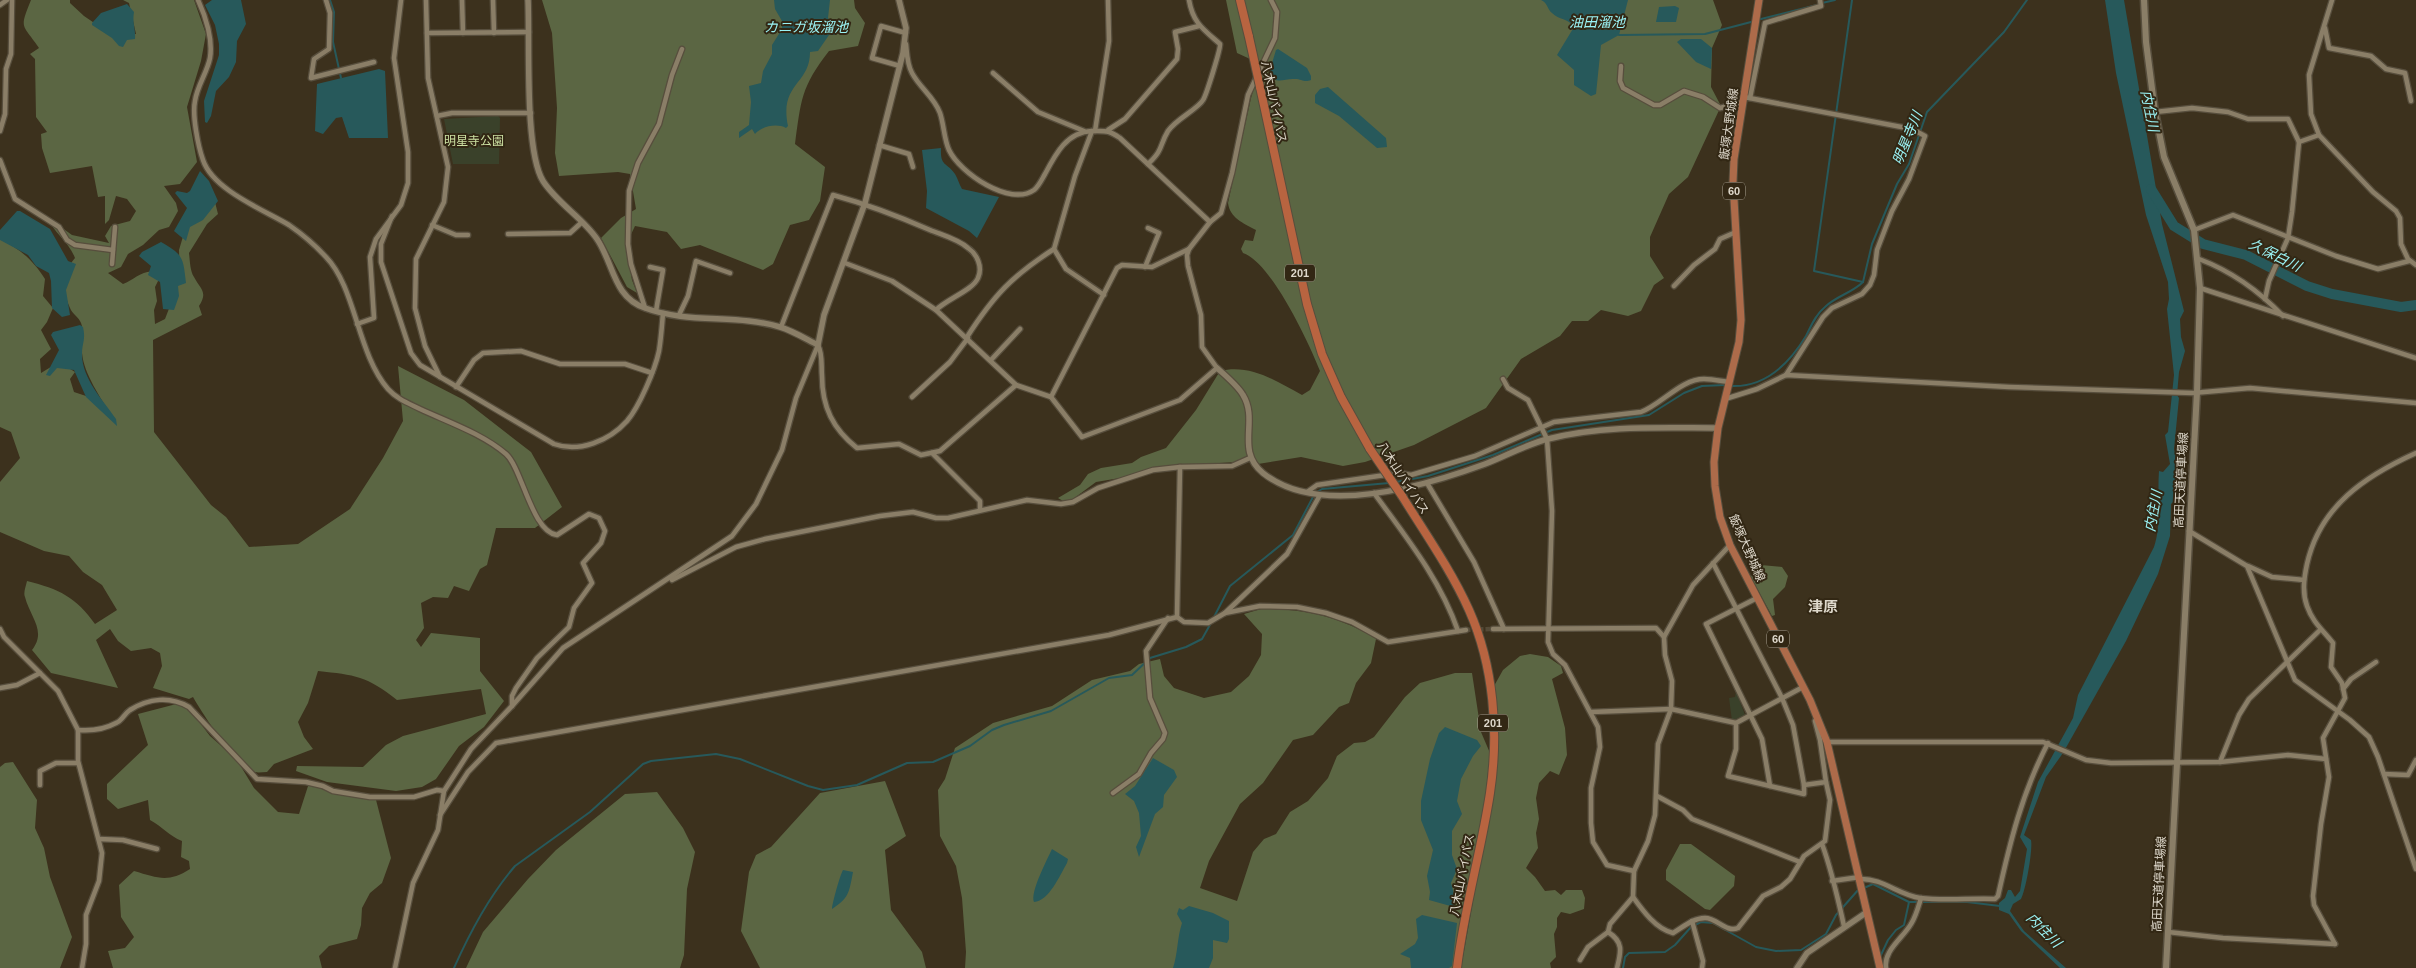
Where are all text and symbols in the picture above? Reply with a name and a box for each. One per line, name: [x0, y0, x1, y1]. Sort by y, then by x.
water label: 油田溜池: [1569, 14, 1627, 30]
water label: カニガ坂溜池: [764, 19, 850, 35]
street label: 八木山バイパス: [1258, 60, 1290, 144]
street label: 飯塚大野城線: [1717, 87, 1741, 161]
water label: 内住川: [2138, 89, 2162, 135]
water label: 明星寺川: [1889, 107, 1926, 167]
park label: 明星寺公園: [444, 134, 504, 148]
road number: 60: [1723, 182, 1745, 200]
water label: 久保白川: [2246, 236, 2305, 275]
road number: 201: [1285, 264, 1315, 282]
street label: 高田天道停車場線: [2171, 432, 2191, 528]
street label: 八木山バイパス: [1374, 439, 1432, 517]
water label: 内住川: [2141, 487, 2165, 533]
street label: 飯塚大野城線: [1726, 512, 1768, 584]
district label: 津原: [1808, 598, 1838, 615]
road number: 60: [1767, 630, 1789, 648]
road number: 201: [1478, 714, 1508, 731]
street label: 八木山バイパス: [1447, 833, 1477, 917]
street label: 高田天道停車場線: [2149, 836, 2169, 932]
water label: 内住川: [2023, 909, 2066, 952]

